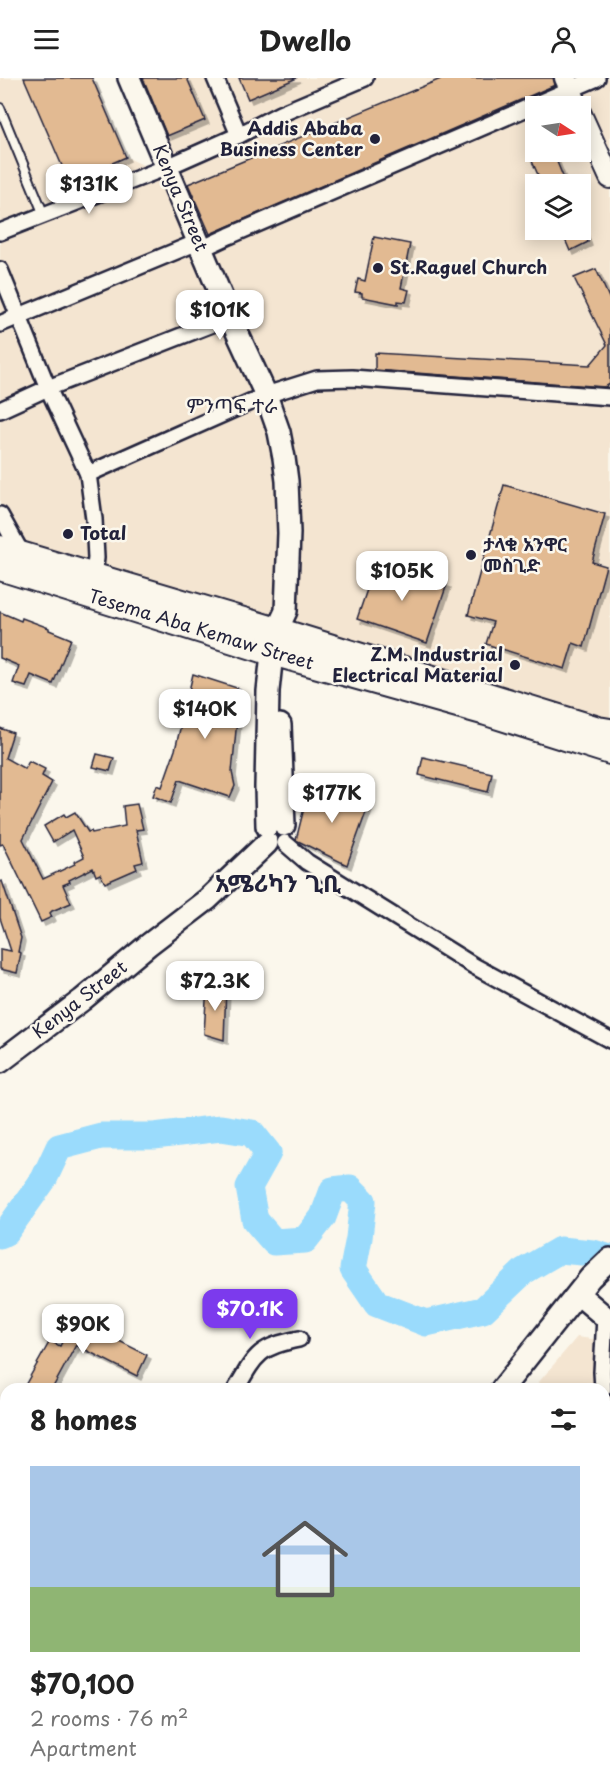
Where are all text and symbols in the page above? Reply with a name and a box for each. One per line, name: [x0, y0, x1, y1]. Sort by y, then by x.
text: Dwello: [259, 19, 351, 60]
icon: menu: [30, 23, 63, 56]
icon: person: [547, 23, 580, 56]
north arrow: [525, 96, 591, 162]
map controls: [525, 96, 591, 240]
place label: Addis Ababa Business Center: [220, 114, 364, 162]
marker: Addis Ababa Business Center: [368, 132, 382, 146]
street label: Kenya Street: [147, 140, 216, 255]
pin: $131K: [47, 164, 131, 215]
text: $131K: [60, 168, 118, 198]
button: layers: [525, 174, 591, 240]
place label: St.Raguel Church: [390, 253, 547, 280]
marker: St.Raguel Church: [371, 261, 385, 275]
pin: $101K: [178, 290, 262, 341]
text: $101K: [190, 294, 250, 324]
district label: ምንጣፍ ተራ: [186, 390, 278, 420]
place label: Total: [80, 519, 126, 546]
marker: Total: [61, 527, 75, 541]
place label: ታላቁ አንዋር መስጊድ: [483, 530, 567, 578]
marker: ታላቁ አንዋር መስጊድ: [464, 548, 478, 562]
pin: $105K: [360, 551, 444, 602]
text: $105K: [370, 555, 434, 585]
street label: Tesema Aba Kemaw Street: [86, 581, 317, 676]
place label: Z.M. Industrial Electrical Material: [332, 640, 503, 688]
marker: Z.M. Industrial Electrical Material: [508, 658, 522, 672]
pin: $140K: [163, 689, 247, 740]
text: $140K: [173, 693, 237, 723]
pin: $177K: [290, 773, 374, 824]
text: $177K: [302, 777, 362, 807]
district label: አሜሪካን ጊቢ: [215, 864, 341, 900]
street label: Kenya Street: [26, 953, 132, 1044]
pin: $72.3K: [166, 961, 264, 1012]
text: $72.3K: [180, 965, 250, 995]
pin: $70.1K: [201, 1289, 299, 1340]
text: $70.1K: [216, 1293, 284, 1323]
pin: $90K: [47, 1304, 119, 1355]
text: $90K: [56, 1308, 110, 1338]
text: 8 homes: [30, 1400, 137, 1439]
icon: filters: [547, 1403, 580, 1436]
icon: home: [251, 1505, 359, 1613]
text: $70,100: [30, 1664, 134, 1703]
text: 2 rooms · 76 m²: [30, 1703, 188, 1733]
text: Apartment: [30, 1733, 137, 1763]

